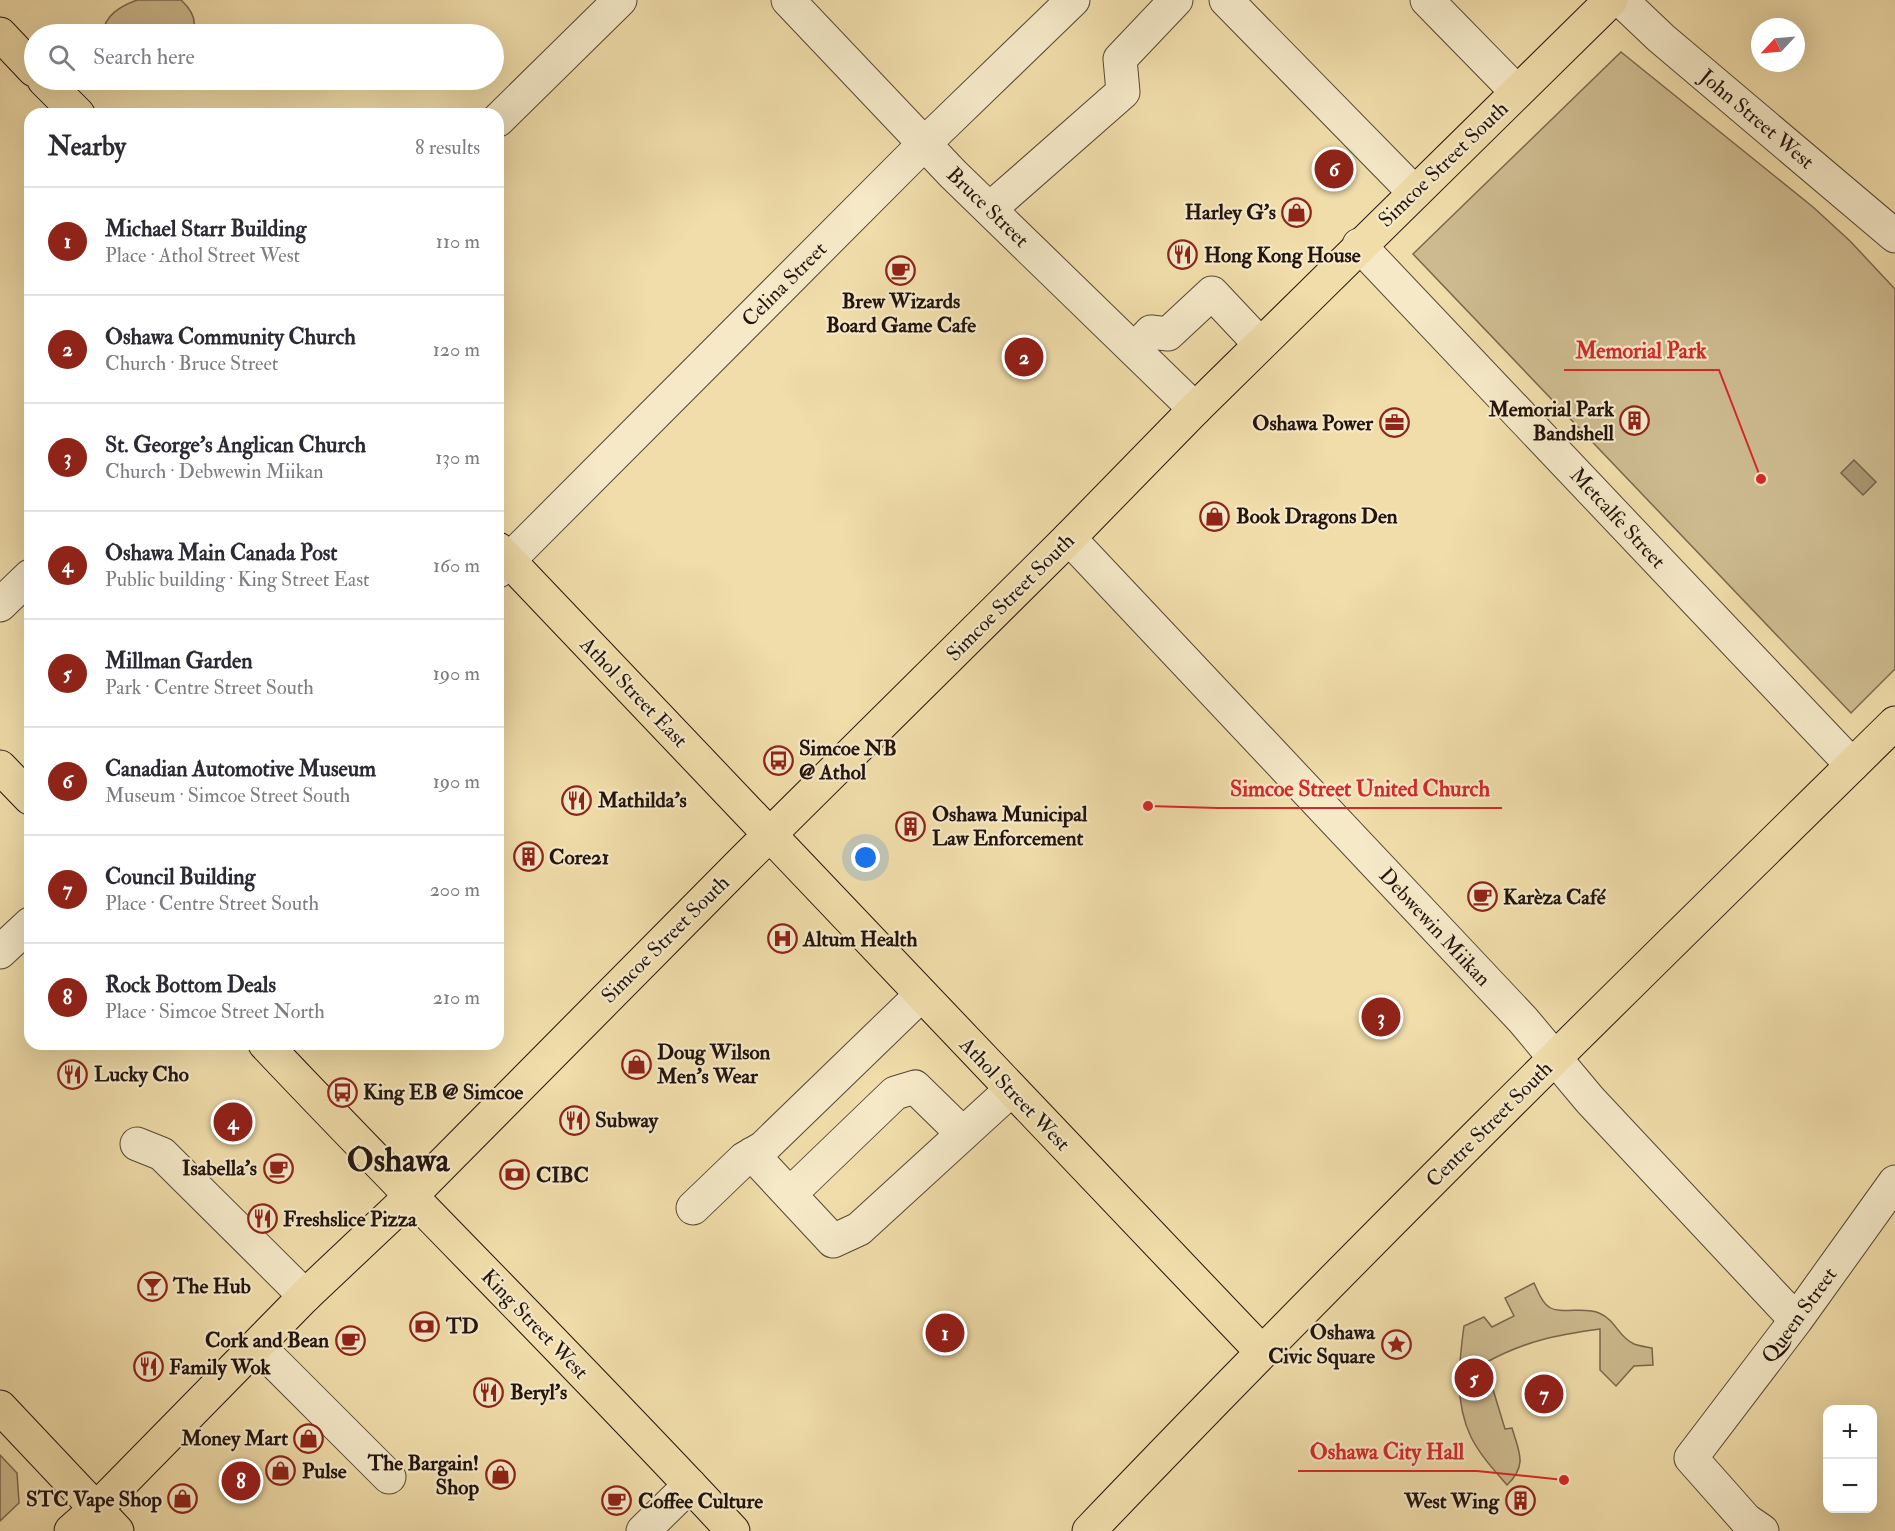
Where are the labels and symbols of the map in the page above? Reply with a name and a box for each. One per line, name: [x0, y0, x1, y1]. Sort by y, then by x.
north arrow: [1751, 18, 1805, 72]
street label: John Street West: [1693, 63, 1820, 175]
street label: Simcoe Street South: [1373, 95, 1514, 233]
pin: 6: [1314, 146, 1354, 192]
street label: Bruce Street: [941, 161, 1035, 254]
shop icon: Harley G's: [1281, 196, 1313, 228]
place label: Harley G's: [1185, 199, 1276, 226]
street label: Celina Street: [736, 236, 833, 333]
restaurant icon: Hong Kong House: [1167, 239, 1199, 271]
place label: Hong Kong House: [1204, 242, 1361, 269]
cafe icon: Brew Wizards Board Game Cafe: [885, 254, 917, 286]
place label: Brew Wizards Board Game Cafe: [826, 288, 976, 339]
callout: Memorial Park: [1564, 330, 1719, 370]
pin: 2: [1004, 334, 1044, 380]
text: Memorial Park: [1574, 337, 1707, 365]
place label: Memorial Park Bandshell: [1488, 396, 1615, 447]
building icon: Memorial Park Bandshell: [1619, 405, 1651, 437]
office icon: Oshawa Power: [1378, 407, 1410, 439]
place label: Oshawa Power: [1252, 410, 1374, 437]
street label: Metcalfe Street: [1564, 462, 1671, 575]
shop icon: Book Dragons Den: [1199, 500, 1231, 532]
place label: Book Dragons Den: [1236, 503, 1398, 530]
street label: Simcoe Street South: [941, 528, 1080, 667]
street label: Athol Street East: [573, 631, 693, 754]
place label: Simcoe NB @ Athol: [799, 735, 897, 786]
bus stop icon: Simcoe NB @ Athol: [762, 744, 794, 776]
callout: Simcoe Street United Church: [1218, 768, 1502, 808]
text: Simcoe Street United Church: [1230, 775, 1490, 803]
restaurant icon: Mathilda's: [561, 784, 593, 816]
place label: Mathilda's: [597, 787, 687, 814]
place label: Oshawa Municipal Law Enforcement: [932, 801, 1088, 852]
building icon: Oshawa Municipal Law Enforcement: [895, 810, 927, 842]
building icon: Core21: [512, 841, 544, 873]
your location: [851, 843, 880, 872]
place label: Core21: [549, 844, 609, 871]
street label: Debwewin Miikan: [1373, 862, 1497, 992]
street label: Simcoe Street South: [596, 870, 735, 1009]
cafe icon: Karèza Café: [1466, 881, 1498, 913]
place label: Karèza Café: [1503, 884, 1607, 911]
hospital icon: Altum Health: [766, 923, 798, 955]
place label: Altum Health: [802, 926, 917, 953]
pin: 3: [1362, 994, 1400, 1040]
street label: Athol Street West: [953, 1031, 1076, 1157]
place label: Doug Wilson Men's Wear: [656, 1039, 770, 1090]
shop icon: Doug Wilson Men's Wear: [620, 1048, 652, 1080]
street label: Centre Street South: [1420, 1055, 1558, 1193]
restaurant icon: Lucky Cho: [57, 1058, 89, 1090]
place label: Lucky Cho: [94, 1061, 189, 1088]
bus stop icon: King EB @ Simcoe: [326, 1076, 358, 1108]
place label: King EB @ Simcoe: [363, 1079, 524, 1106]
pin: 4: [214, 1100, 252, 1144]
restaurant icon: Subway: [558, 1104, 590, 1136]
place label: Subway: [595, 1107, 659, 1134]
district label: Oshawa: [347, 1140, 451, 1181]
cafe icon: Isabella's: [262, 1152, 294, 1184]
place label: Isabella's: [182, 1155, 257, 1182]
bank icon: CIBC: [499, 1159, 531, 1191]
place label: CIBC: [536, 1162, 589, 1189]
restaurant icon: Freshslice Pizza: [246, 1203, 278, 1235]
place label: Freshslice Pizza: [283, 1206, 418, 1233]
street label: Queen Street: [1756, 1262, 1843, 1369]
street label: King Street West: [475, 1263, 594, 1385]
bar icon: The Hub: [136, 1270, 168, 1302]
place label: The Hub: [172, 1273, 252, 1300]
bank icon: TD: [409, 1310, 441, 1342]
pin: 1: [926, 1310, 964, 1356]
place label: TD: [445, 1313, 479, 1340]
place label: Oshawa Civic Square: [1268, 1319, 1376, 1370]
cafe icon: Cork and Bean: [334, 1324, 366, 1356]
place label: Cork and Bean: [205, 1327, 329, 1354]
place icon: Oshawa Civic Square: [1380, 1328, 1412, 1360]
restaurant icon: Family Wok: [132, 1351, 164, 1383]
place label: Family Wok: [169, 1354, 272, 1381]
pin: 5: [1454, 1356, 1494, 1400]
pin: 7: [1524, 1372, 1564, 1416]
restaurant icon: Beryl's: [473, 1376, 505, 1408]
place label: Beryl's: [510, 1379, 567, 1406]
shop icon: Money Mart: [293, 1422, 325, 1454]
place label: Money Mart: [180, 1425, 288, 1452]
callout: Oshawa City Hall: [1298, 1431, 1477, 1471]
text: Oshawa City Hall: [1310, 1438, 1465, 1467]
place label: The Bargain! Shop: [367, 1450, 479, 1501]
shop icon: Pulse: [265, 1455, 297, 1487]
pin: 8: [222, 1458, 260, 1504]
place label: Pulse: [302, 1458, 347, 1485]
shop icon: The Bargain! Shop: [484, 1459, 516, 1491]
shop icon: STC Vape Shop: [167, 1483, 199, 1515]
cafe icon: Coffee Culture: [601, 1485, 633, 1517]
building icon: West Wing: [1504, 1485, 1536, 1517]
place label: STC Vape Shop: [26, 1486, 162, 1513]
place label: Coffee Culture: [638, 1488, 763, 1515]
place label: West Wing: [1403, 1488, 1500, 1515]

